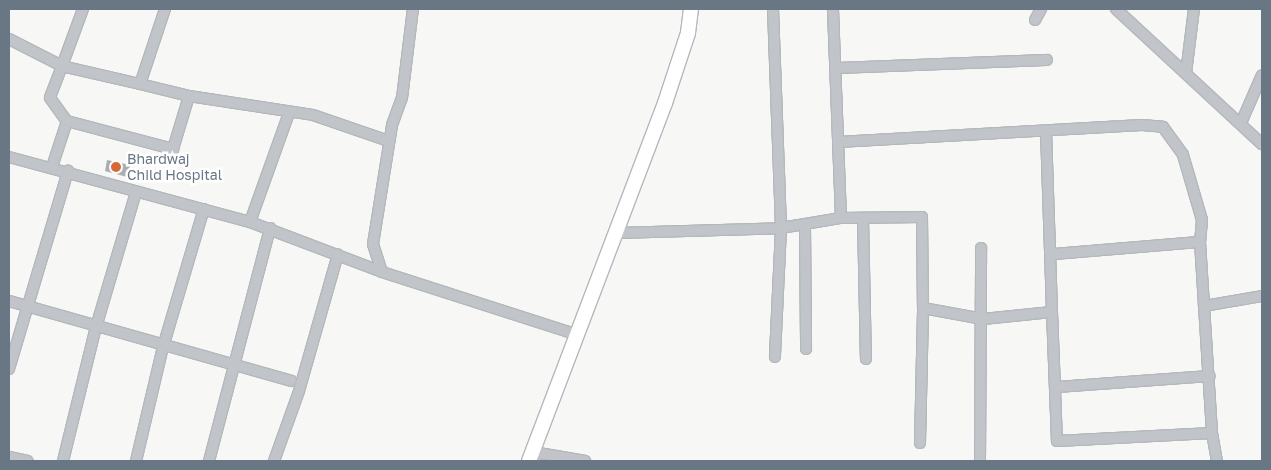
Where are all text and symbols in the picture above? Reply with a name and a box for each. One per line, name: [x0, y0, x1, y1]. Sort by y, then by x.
place label: Bhardwaj Child Hospital: [127, 151, 222, 184]
marker: Bhardwaj Child Hospital: [109, 160, 123, 174]

